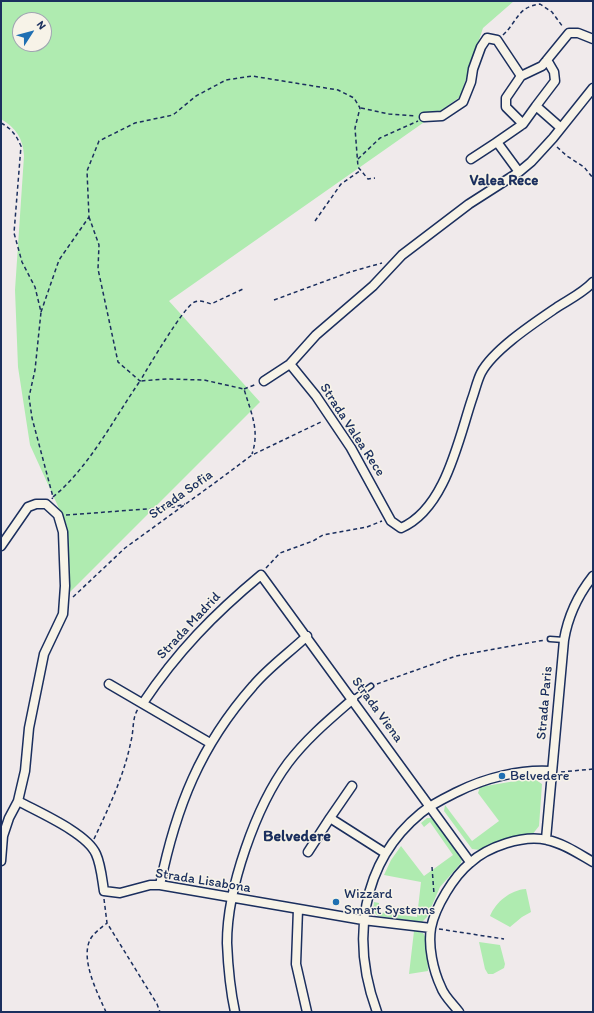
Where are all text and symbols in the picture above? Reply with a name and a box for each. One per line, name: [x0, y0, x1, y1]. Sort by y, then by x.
north arrow: [12, 12, 52, 52]
text: N: [34, 18, 49, 32]
district label: Valea Rece: [470, 172, 538, 190]
street label: Strada Valea Rece: [316, 380, 388, 480]
street label: Strada Sofia: [146, 467, 216, 523]
street label: Strada Madrid: [154, 589, 224, 663]
street label: Strada Paris: [533, 666, 557, 740]
street label: Strada Viena: [348, 674, 406, 746]
place label: Belvedere: [510, 768, 569, 784]
marker: Belvedere: [497, 771, 507, 781]
district label: Belvedere: [263, 827, 331, 847]
street label: Strada Lisabona: [154, 865, 252, 897]
place label: Wizzard Smart Systems: [344, 886, 435, 918]
marker: Wizzard Smart Systems: [331, 897, 341, 907]

